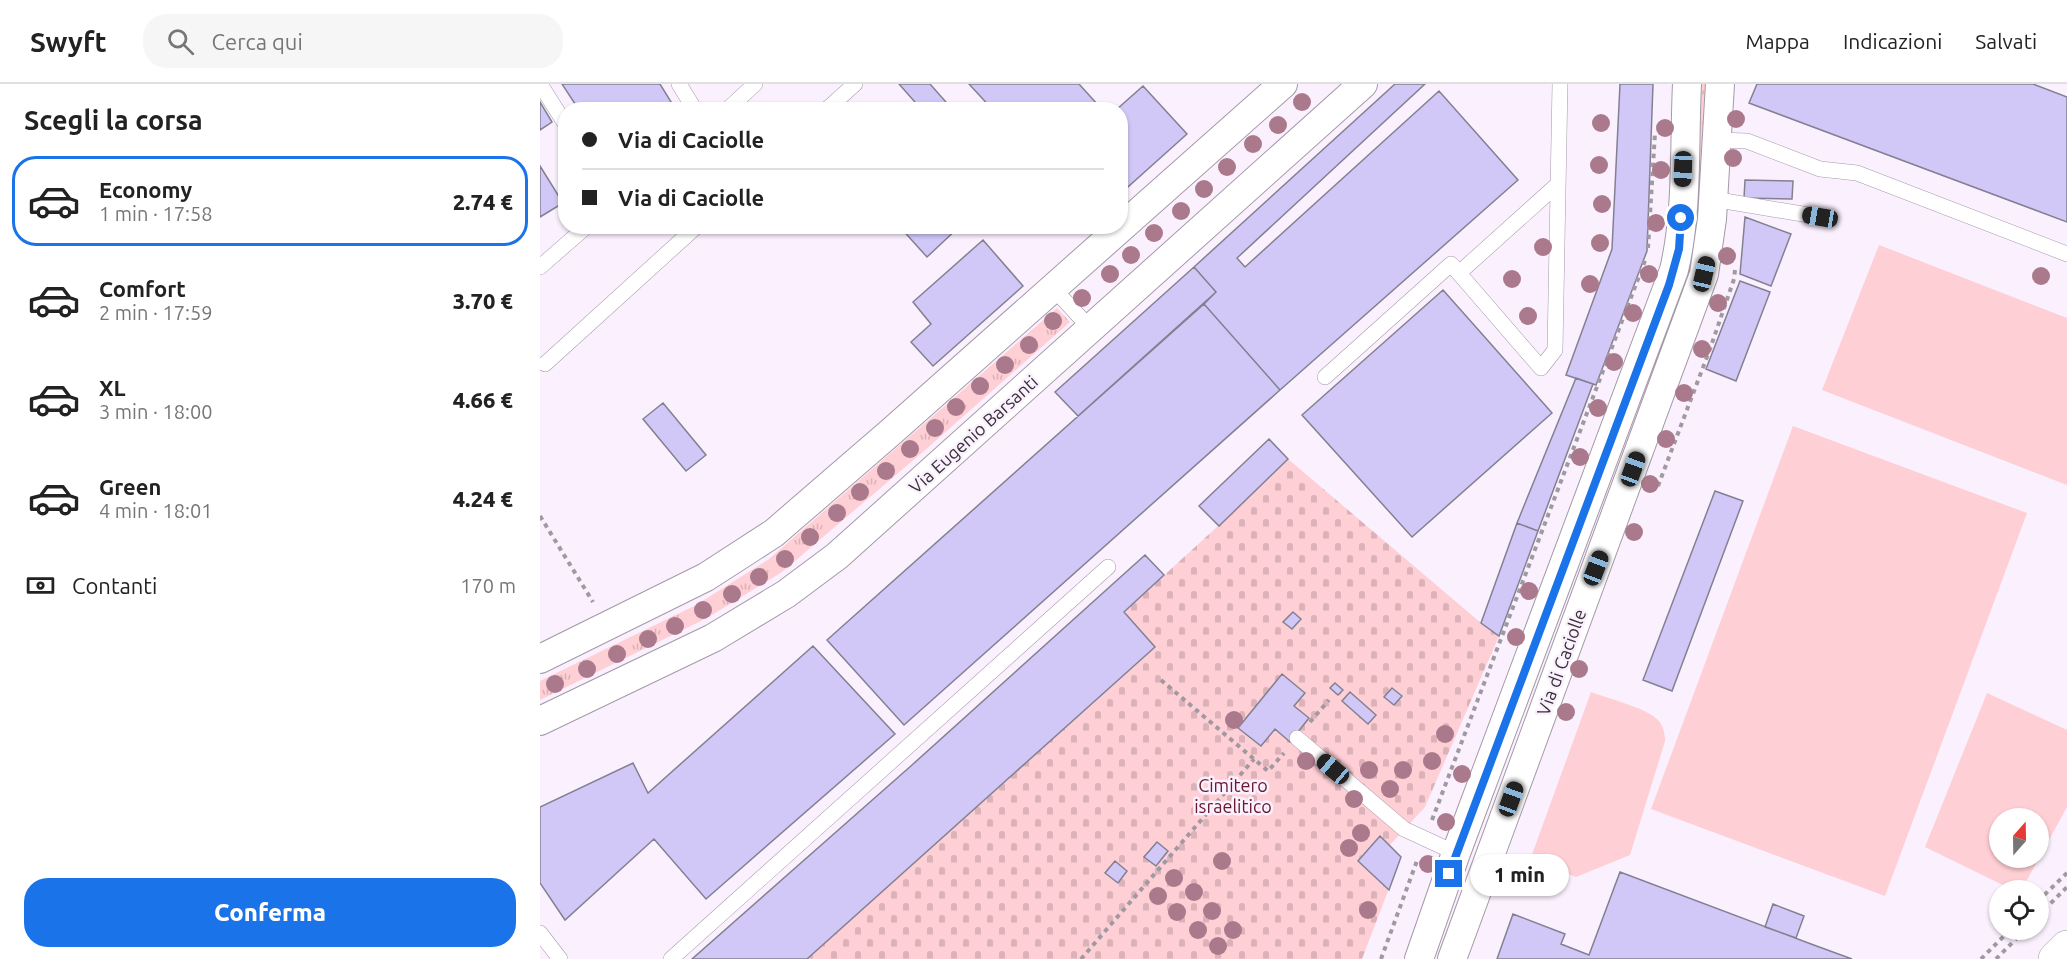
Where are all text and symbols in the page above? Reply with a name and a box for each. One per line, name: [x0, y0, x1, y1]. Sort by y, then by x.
search box: [143, 14, 563, 68]
icon: search: [164, 25, 197, 58]
text: Swyft: [30, 26, 107, 57]
text: Cerca qui: [212, 29, 303, 54]
text: Mappa: [1745, 29, 1810, 53]
text: Indicazioni: [1843, 29, 1942, 53]
text: Salvati: [1975, 29, 2037, 53]
text: Scegli la corsa: [24, 105, 203, 135]
text: Via di Caciolle: [618, 127, 764, 152]
car: [1673, 151, 1693, 187]
icon: car: [27, 174, 81, 228]
text: Economy: [99, 177, 192, 202]
text: Via di Caciolle: [618, 185, 764, 210]
text: 2.74 €: [453, 189, 513, 214]
text: 1 min · 17:58: [99, 202, 213, 225]
route start: [1667, 204, 1694, 231]
car: [1801, 205, 1839, 229]
car: [1691, 254, 1717, 294]
icon: car: [27, 273, 81, 327]
text: Comfort: [99, 276, 186, 301]
text: 3.70 €: [453, 288, 513, 313]
text: 2 min · 17:59: [99, 301, 213, 324]
street label: Via Eugenio Barsanti: [905, 371, 1041, 497]
icon: car: [27, 372, 81, 426]
text: XL: [99, 375, 126, 400]
text: 4.66 €: [453, 387, 513, 412]
text: 3 min · 18:00: [99, 400, 213, 423]
car: [1618, 449, 1648, 489]
icon: car: [27, 471, 81, 525]
text: Green: [99, 474, 161, 499]
text: 4.24 €: [453, 486, 513, 511]
text: 4 min · 18:01: [99, 499, 213, 522]
car: [1581, 548, 1611, 588]
icon: cash: [24, 569, 57, 602]
text: Contanti: [72, 573, 157, 598]
text: 170 m: [460, 574, 516, 597]
street label: Via di Caciolle: [1532, 606, 1590, 718]
car: [1313, 751, 1353, 787]
park label: Cimitero israelitico: [1194, 775, 1272, 816]
car: [1496, 779, 1526, 819]
north arrow: [1989, 808, 2049, 868]
map controls: [1989, 808, 2049, 940]
callout: 1 min: [1470, 853, 1569, 895]
route end: [1435, 860, 1462, 887]
text: 1 min: [1494, 863, 1545, 886]
button: Conferma: [24, 878, 516, 947]
button: locate: [1989, 880, 2049, 940]

